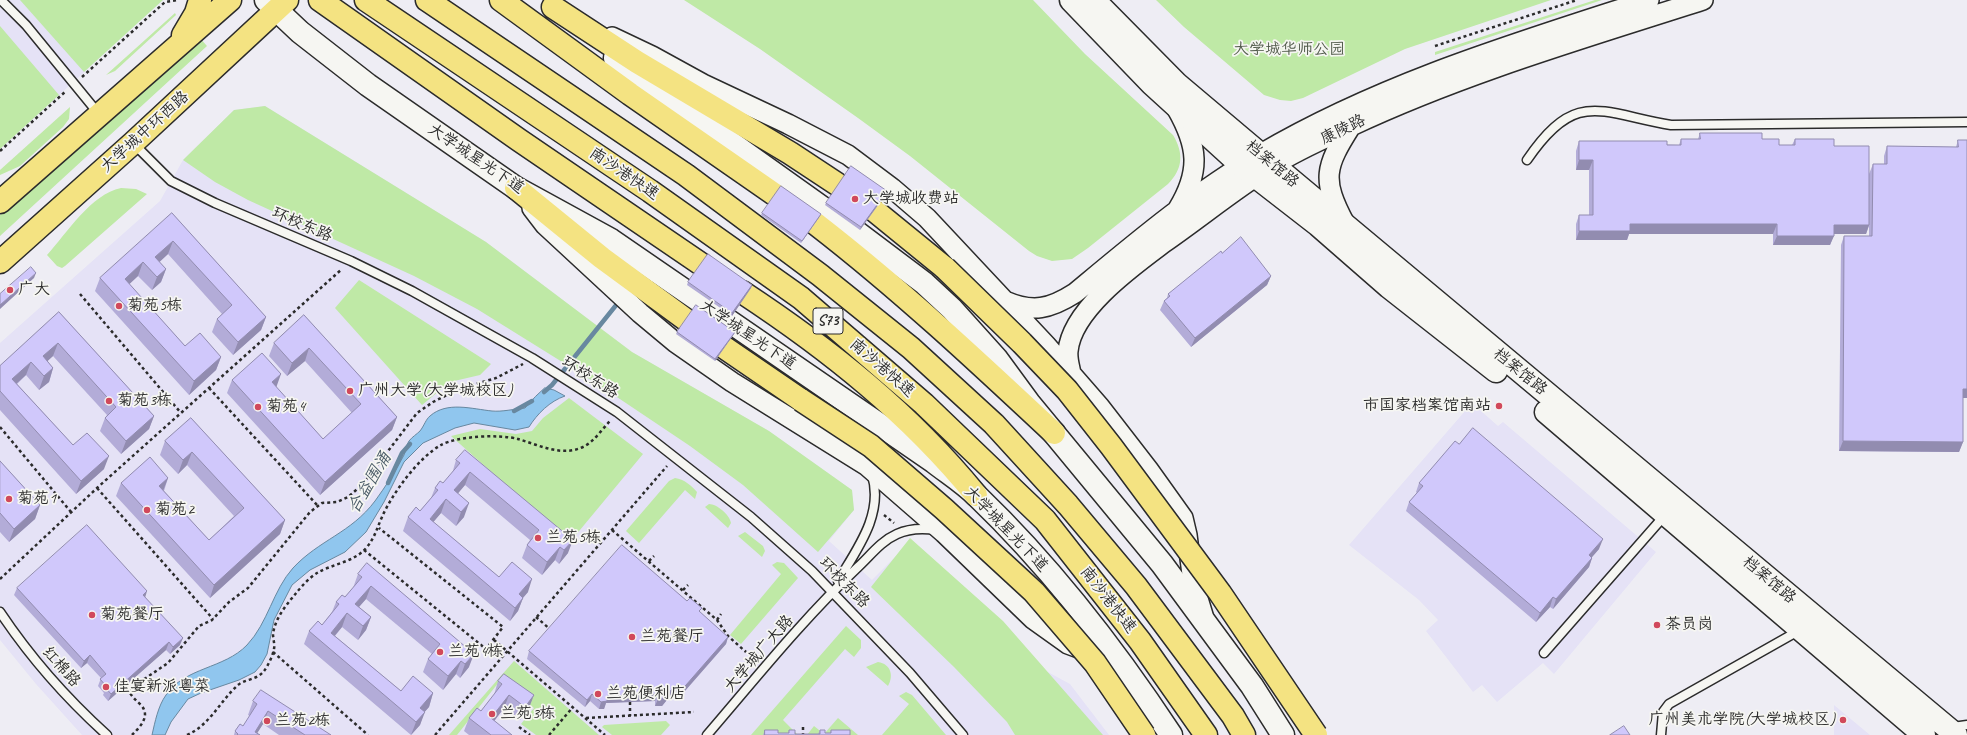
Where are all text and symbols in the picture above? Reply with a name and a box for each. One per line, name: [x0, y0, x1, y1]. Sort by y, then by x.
park label: 大学城华师公园: [1233, 40, 1345, 60]
street label: 大学城中环西路: [97, 87, 193, 177]
street label: 康陵路: [1317, 111, 1369, 149]
street label: 大学城星光下道: [424, 120, 528, 198]
street label: 档案馆路: [1241, 136, 1303, 192]
street label: 南沙港快速: [585, 144, 663, 204]
place label: 大学城收费站: [863, 189, 959, 209]
marker: 大学城收费站: [850, 194, 860, 204]
street label: 环校东路: [269, 204, 335, 246]
place label: 广大: [18, 280, 50, 300]
marker: 广大: [5, 285, 15, 295]
place label: 菊苑5栋: [127, 296, 182, 316]
street label: 大学城星光下道: [696, 296, 800, 374]
marker: 菊苑5栋: [114, 301, 124, 311]
road number: S73: [813, 308, 843, 334]
street label: 南沙港快速: [846, 335, 918, 401]
street label: 档案馆路: [1489, 344, 1551, 400]
street label: 环校东路: [558, 353, 622, 403]
place label: 广州大学(大学城校区): [358, 381, 513, 401]
marker: 广州大学(大学城校区): [345, 386, 355, 396]
place label: 菊苑3栋: [117, 391, 172, 411]
marker: 菊苑3栋: [104, 396, 114, 406]
place label: 市国家档案馆南站: [1363, 396, 1491, 416]
place label: 菊苑4: [266, 397, 305, 417]
marker: 市国家档案馆南站: [1494, 401, 1504, 411]
marker: 菊苑4: [253, 402, 263, 412]
water label: 合益围涌: [344, 449, 396, 517]
street label: 大学城星光下道: [960, 482, 1052, 576]
place label: 菊苑1: [17, 489, 56, 509]
marker: 菊苑1: [4, 494, 14, 504]
place label: 菊苑2: [155, 500, 194, 520]
marker: 菊苑2: [142, 505, 152, 515]
place label: 兰苑5栋: [546, 528, 601, 548]
marker: 兰苑5栋: [533, 533, 543, 543]
street label: 档案馆路: [1738, 552, 1800, 608]
street label: 环校东路: [815, 554, 873, 612]
street label: 南沙港快速: [1076, 563, 1140, 637]
place label: 菊苑餐厅: [100, 605, 164, 625]
marker: 菊苑餐厅: [87, 610, 97, 620]
street label: 大学城广大路: [720, 611, 798, 697]
place label: 茶员岗: [1665, 615, 1713, 635]
marker: 茶员岗: [1652, 620, 1662, 630]
place label: 兰苑餐厅: [640, 627, 704, 647]
marker: 兰苑餐厅: [627, 632, 637, 642]
place label: 兰苑4栋: [448, 642, 503, 662]
street label: 红棉路: [38, 643, 84, 691]
marker: 兰苑4栋: [435, 647, 445, 657]
place label: 佳宴新派粤菜: [114, 677, 210, 697]
marker: 佳宴新派粤菜: [101, 682, 111, 692]
place label: 兰苑便利店: [606, 684, 686, 704]
marker: 兰苑便利店: [593, 689, 603, 699]
place label: 兰苑3栋: [500, 704, 555, 724]
marker: 兰苑3栋: [487, 709, 497, 719]
place label: 广州美术学院(大学城校区): [1648, 710, 1835, 730]
place label: 兰苑2栋: [275, 711, 330, 731]
marker: 广州美术学院(大学城校区): [1838, 715, 1848, 725]
marker: 兰苑2栋: [262, 716, 272, 726]

